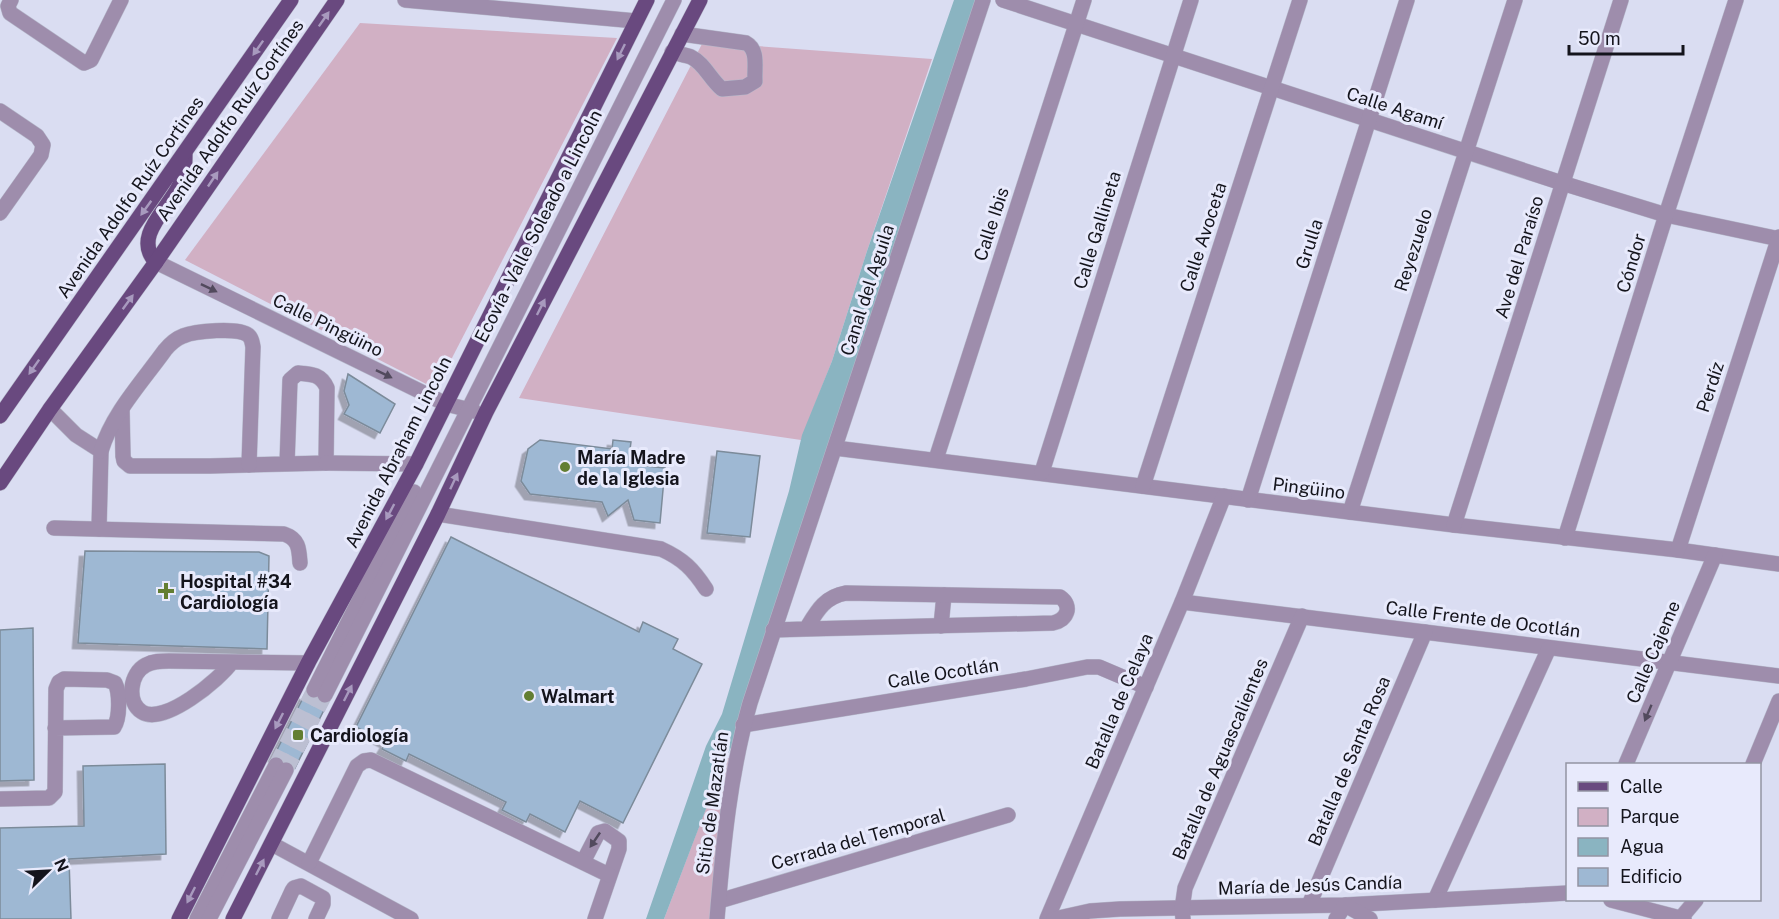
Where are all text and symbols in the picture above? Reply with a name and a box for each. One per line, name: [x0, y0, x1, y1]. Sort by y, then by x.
one-way arrow: [318, 11, 330, 27]
street label: Avenida Adolfo Ruíz Cortínes: [152, 15, 308, 225]
scale bar: [1569, 18, 1683, 56]
text: 50 m: [1578, 28, 1621, 49]
one-way arrow: [253, 40, 264, 56]
one-way arrow: [616, 44, 625, 61]
street label: Calle Agamí: [1344, 83, 1446, 134]
street label: Avenida Adolfo Ruíz Cortines: [52, 92, 208, 302]
street label: Ecovía - Valle Soleado a Lincoln: [470, 106, 606, 346]
street label: Calle Gallineta: [1069, 168, 1125, 292]
one-way arrow: [207, 171, 218, 187]
street label: Calle Avoceta: [1175, 180, 1231, 294]
street label: Calle Ibis: [969, 184, 1013, 264]
street label: Ave del Paraíso: [1490, 193, 1548, 321]
one-way arrow: [140, 199, 152, 215]
street label: Reyezuelo: [1390, 206, 1436, 294]
street label: Grulla: [1291, 216, 1327, 272]
street label: Canal del Aguila: [836, 222, 898, 358]
street label: Cóndor: [1612, 231, 1650, 295]
one-way arrow: [200, 283, 217, 293]
street label: Calle Pingüino: [270, 289, 386, 361]
one-way arrow: [121, 294, 133, 309]
one-way arrow: [536, 298, 546, 315]
street label: Avenida Abraham Lincoln: [340, 353, 456, 551]
street label: Perdíz: [1692, 359, 1728, 415]
one-way arrow: [29, 360, 41, 375]
one-way arrow: [376, 369, 393, 378]
place label: María Madre de la Iglesia: [577, 447, 686, 489]
marker: María Madre de la Iglesia: [558, 460, 572, 474]
one-way arrow: [449, 472, 458, 489]
street label: Pingüino: [1271, 473, 1347, 503]
one-way arrow: [385, 503, 395, 520]
place label: Hospital #34 Cardiología: [180, 571, 292, 613]
marker: Hospital #34 Cardiología: [157, 582, 175, 600]
street label: Calle Frente de Ocotlán: [1384, 597, 1582, 641]
street label: Calle Cajeme: [1622, 597, 1684, 707]
street label: Batalla de Celaya: [1081, 630, 1157, 772]
street label: Calle Ocotlán: [886, 654, 1000, 692]
street label: Batalla de Aguascalientes: [1168, 655, 1272, 863]
street label: Batalla de Santa Rosa: [1304, 673, 1394, 849]
one-way arrow: [342, 684, 352, 702]
place label: Walmart: [541, 686, 615, 707]
marker: Walmart: [522, 689, 536, 703]
one-way arrow: [1643, 705, 1653, 723]
one-way arrow: [274, 712, 283, 729]
place label: Cardiología: [310, 725, 408, 746]
marker: Cardiología: [291, 728, 305, 742]
street label: Sitio de Mazatlán: [692, 730, 732, 876]
legend: [1566, 763, 1761, 901]
text: Calle: [1620, 776, 1663, 797]
street label: Cerrada del Temporal: [769, 804, 947, 874]
text: Parque: [1620, 806, 1680, 827]
one-way arrow: [589, 832, 601, 848]
text: Agua: [1620, 836, 1664, 857]
north arrow: [18, 841, 78, 901]
text: N: [50, 856, 72, 875]
one-way arrow: [255, 858, 265, 875]
text: Edificio: [1620, 866, 1682, 887]
street label: María de Jesús Candía: [1217, 871, 1403, 899]
one-way arrow: [187, 887, 196, 904]

